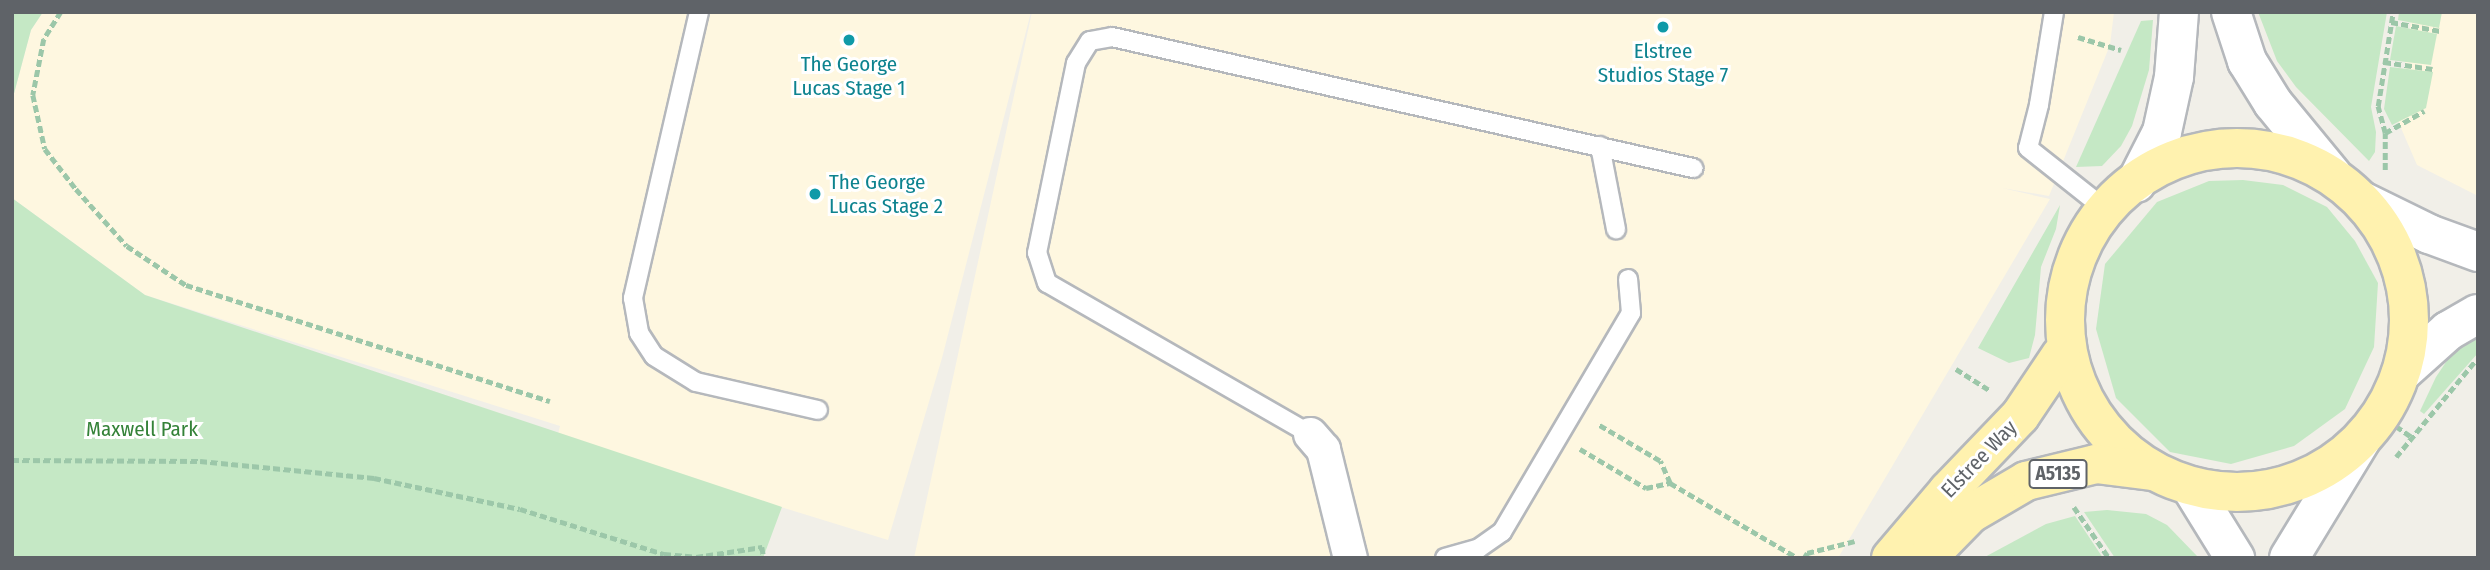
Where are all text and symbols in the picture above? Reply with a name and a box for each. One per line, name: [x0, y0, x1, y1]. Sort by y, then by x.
marker: Elstree Studios Stage 7: [1655, 19, 1671, 35]
marker: The George Lucas Stage 1: [841, 32, 857, 48]
place label: Elstree Studios Stage 7: [1598, 38, 1728, 88]
place label: The George Lucas Stage 1: [792, 51, 906, 101]
place label: The George Lucas Stage 2: [829, 169, 943, 219]
marker: The George Lucas Stage 2: [807, 186, 823, 202]
street label: Elstree Way: [1936, 415, 2022, 503]
park label: Maxwell Park: [86, 416, 198, 442]
road number: A5135: [2028, 458, 2088, 489]

